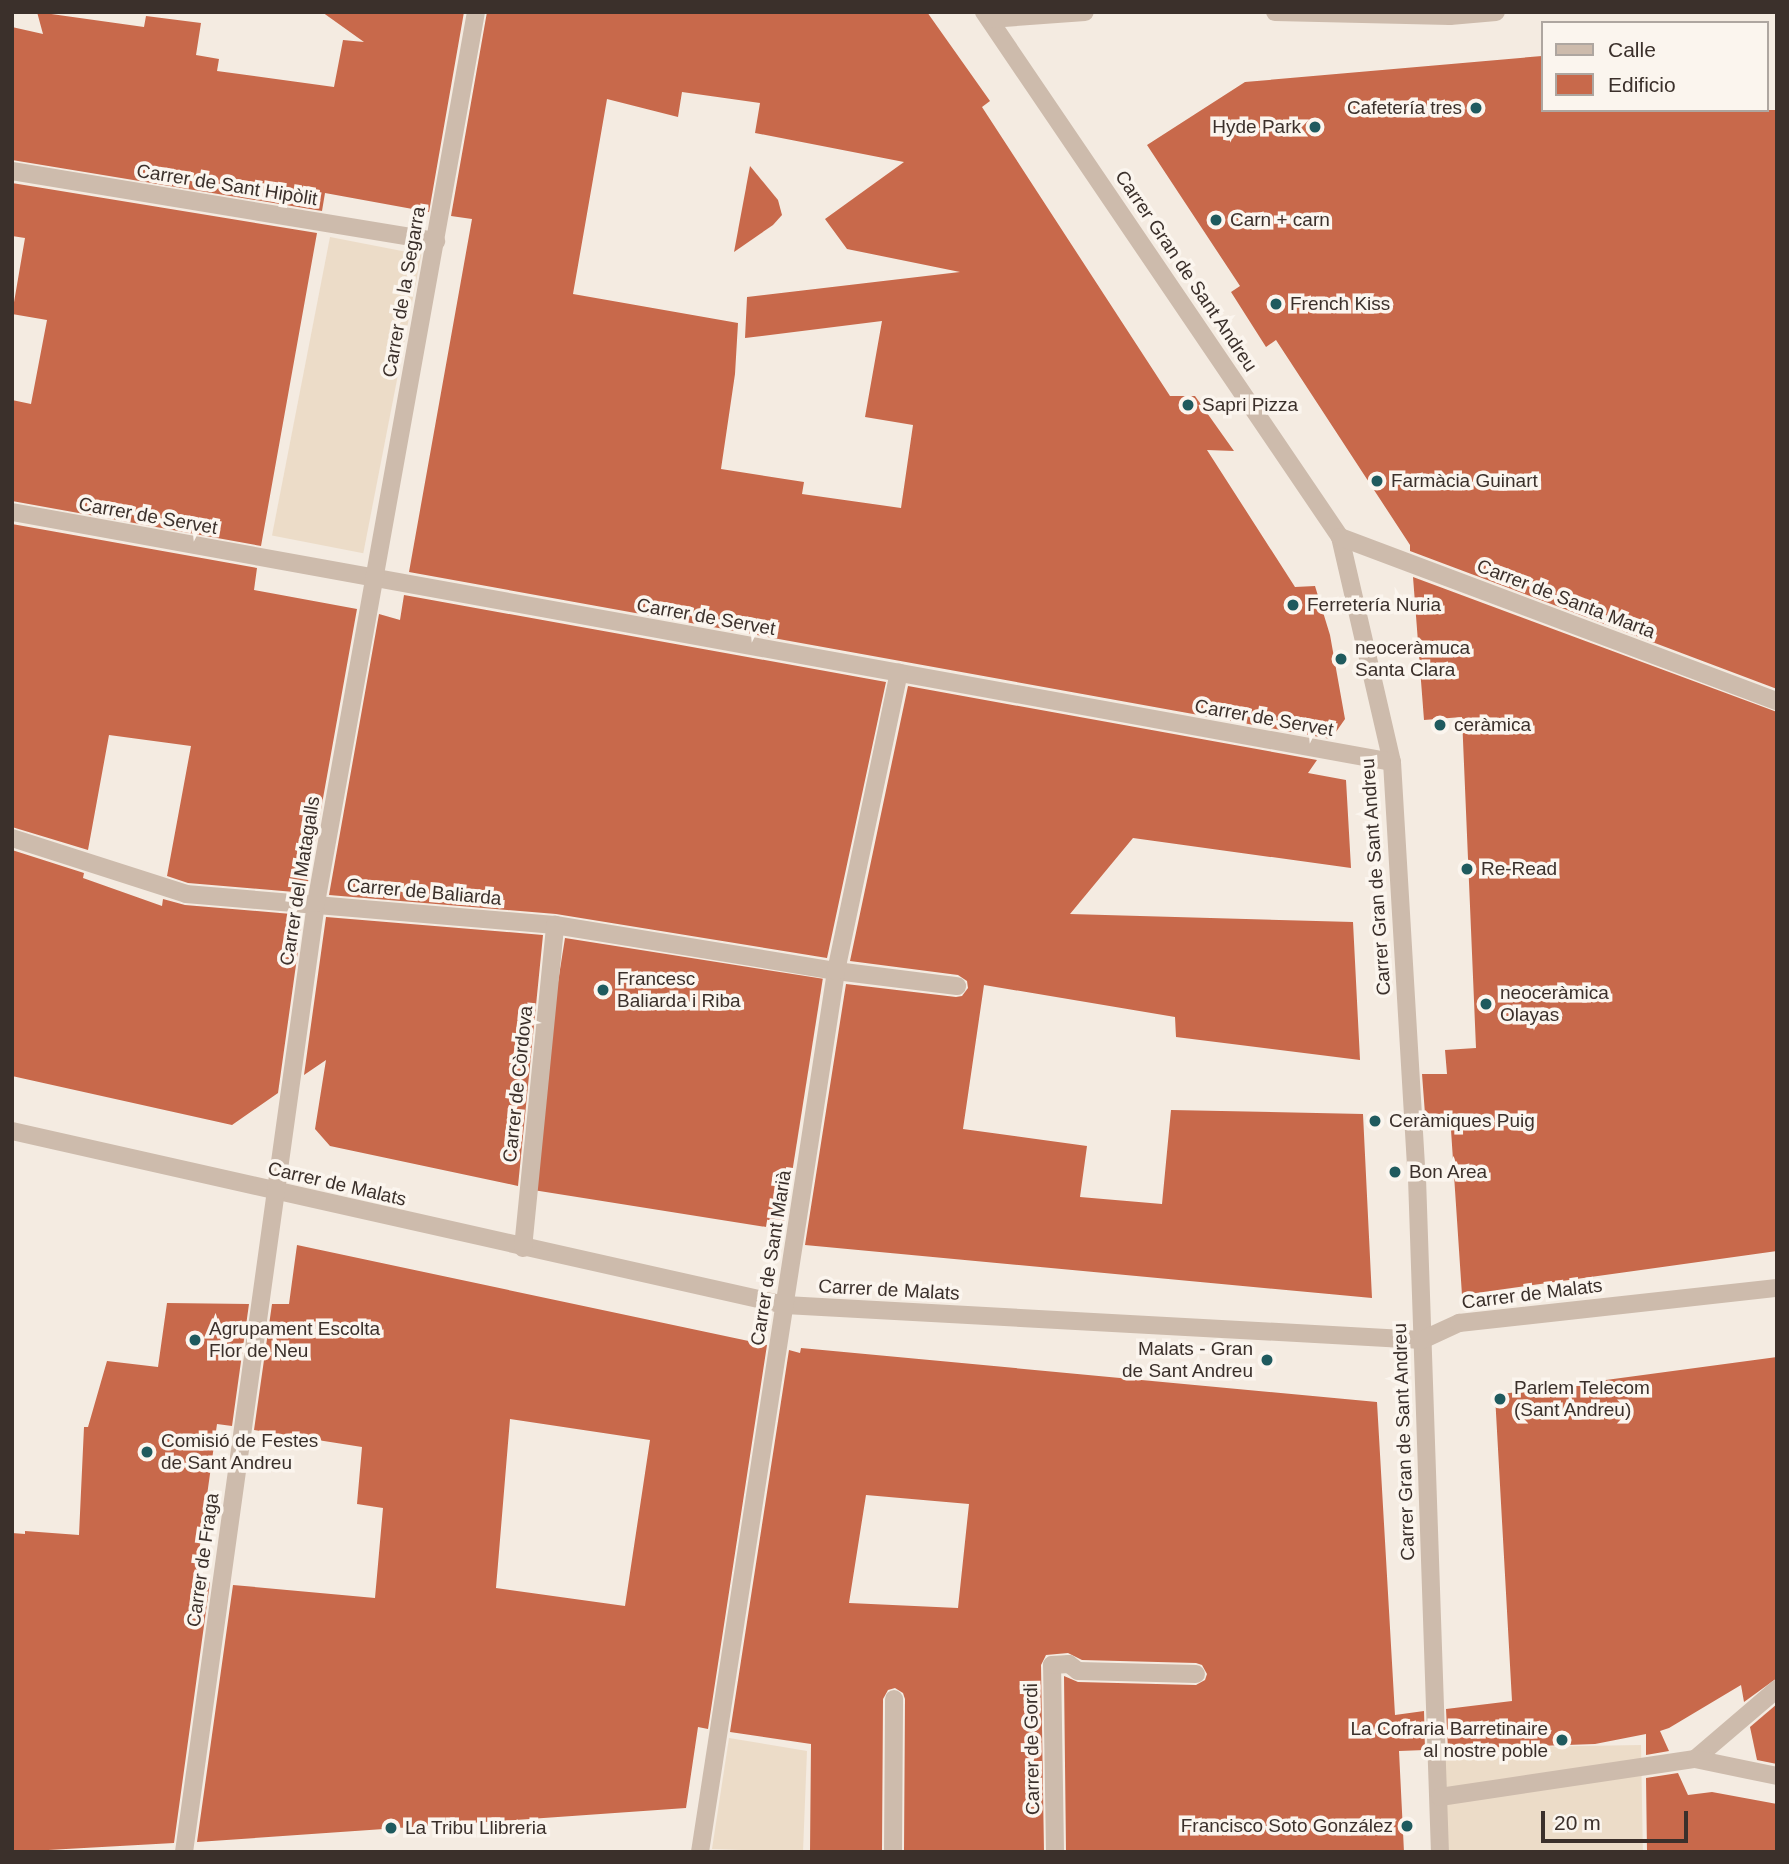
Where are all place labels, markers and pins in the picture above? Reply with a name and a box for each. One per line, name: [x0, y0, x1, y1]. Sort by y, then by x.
place label: Cafetería tres: [1347, 97, 1462, 119]
marker: Cafetería tres: [1468, 100, 1484, 116]
place label: Hyde Park: [1212, 116, 1301, 138]
marker: Hyde Park: [1307, 119, 1323, 135]
place label: Carn + carn: [1230, 209, 1330, 231]
marker: Carn + carn: [1208, 212, 1224, 228]
place label: French Kiss: [1290, 293, 1390, 315]
marker: French Kiss: [1268, 296, 1284, 312]
place label: Sapri Pizza: [1202, 394, 1298, 416]
marker: Sapri Pizza: [1180, 397, 1196, 413]
place label: Farmàcia Guinart: [1391, 470, 1538, 492]
marker: Farmàcia Guinart: [1369, 473, 1385, 489]
place label: Ferretería Nuria: [1307, 594, 1441, 616]
marker: Ferretería Nuria: [1285, 597, 1301, 613]
place label: neoceràmuca Santa Clara: [1355, 637, 1470, 681]
marker: neoceràmuca Santa Clara: [1333, 651, 1349, 667]
place label: ceràmica: [1454, 714, 1531, 736]
marker: ceràmica: [1432, 717, 1448, 733]
place label: Re-Read: [1481, 858, 1557, 880]
marker: Re-Read: [1459, 861, 1475, 877]
place label: Francesc Baliarda i Riba: [617, 968, 741, 1012]
marker: Francesc Baliarda i Riba: [595, 982, 611, 998]
place label: neoceràmica Olayas: [1500, 982, 1609, 1026]
marker: neoceràmica Olayas: [1478, 996, 1494, 1012]
place label: Ceràmiques Puig: [1389, 1110, 1535, 1132]
marker: Ceràmiques Puig: [1367, 1113, 1383, 1129]
place label: Bon Area: [1409, 1161, 1488, 1183]
marker: Bon Area: [1387, 1164, 1403, 1180]
place label: Agrupament Escolta Flor de Neu: [209, 1318, 380, 1362]
marker: Agrupament Escolta Flor de Neu: [187, 1332, 203, 1348]
place label: Malats - Gran de Sant Andreu: [1121, 1338, 1253, 1382]
marker: Malats - Gran de Sant Andreu: [1259, 1352, 1275, 1368]
place label: Parlem Telecom (Sant Andreu): [1514, 1377, 1650, 1421]
marker: Parlem Telecom (Sant Andreu): [1492, 1391, 1508, 1407]
place label: Comisió de Festes de Sant Andreu: [161, 1430, 318, 1474]
marker: Comisió de Festes de Sant Andreu: [139, 1444, 155, 1460]
place label: La Cofraria Barretinaire al nostre poble: [1351, 1718, 1548, 1762]
marker: La Cofraria Barretinaire al nostre poble: [1554, 1732, 1570, 1748]
place label: Francisco Soto González: [1181, 1815, 1393, 1837]
place label: La Tribu Llibreria: [405, 1817, 547, 1839]
marker: Francisco Soto González: [1399, 1818, 1415, 1834]
marker: La Tribu Llibreria: [383, 1820, 399, 1836]

